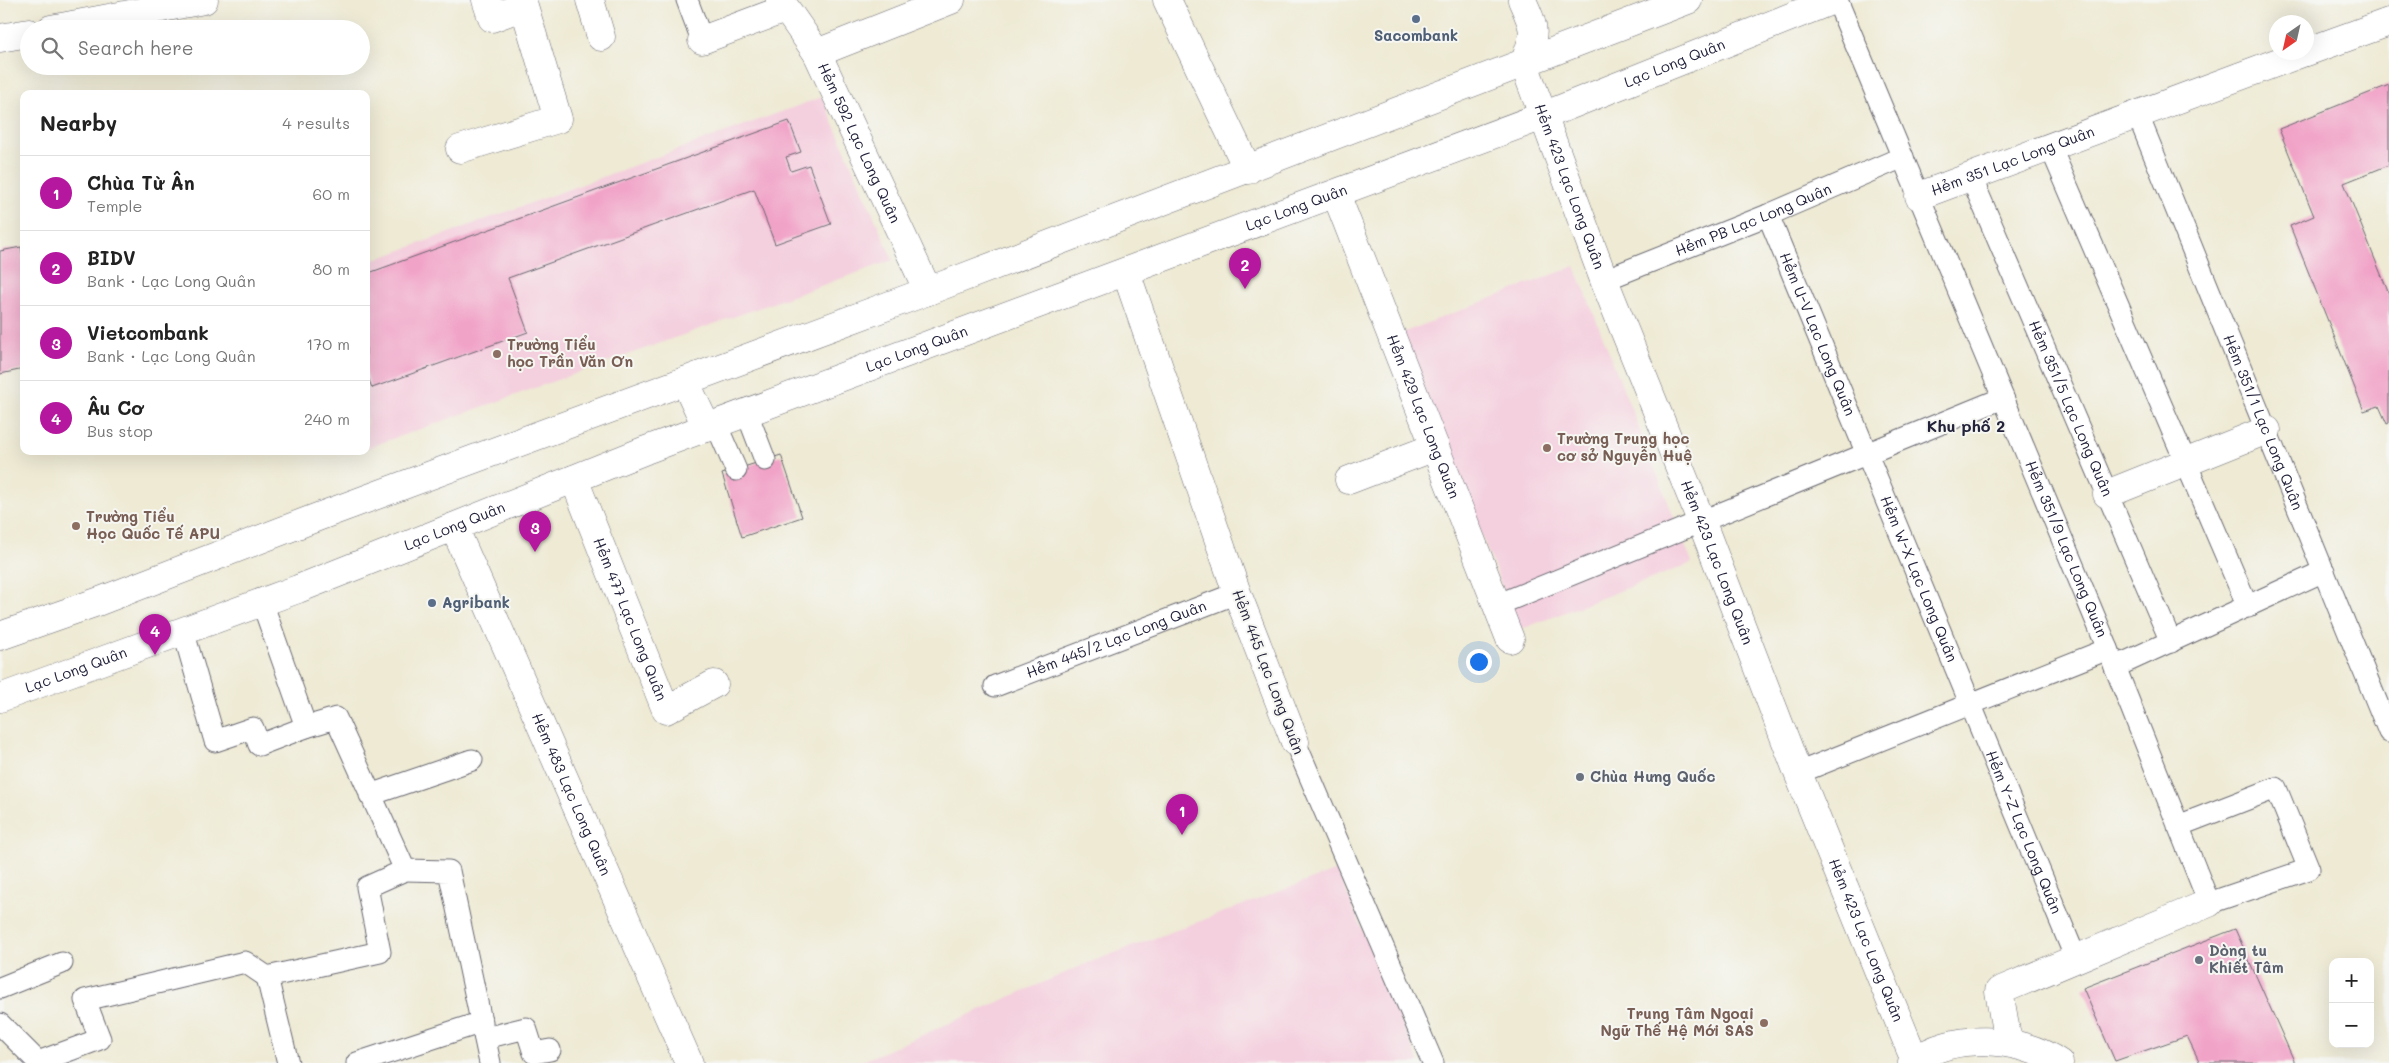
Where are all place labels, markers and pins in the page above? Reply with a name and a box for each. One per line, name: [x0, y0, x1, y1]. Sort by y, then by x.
marker: Sacombank: [1410, 13, 1422, 25]
place label: Sacombank: [1374, 25, 1458, 45]
pin: 2: [1229, 248, 1261, 289]
place label: Trường Tiểu học Trần Văn Ơn: [507, 334, 633, 371]
marker: Trường Tiểu học Trần Văn Ơn: [491, 348, 503, 360]
place label: Trường Trung học cơ sở Nguyễn Huệ: [1557, 428, 1692, 465]
marker: Trường Trung học cơ sở Nguyễn Huệ: [1541, 442, 1553, 454]
place label: Trường Tiểu Học Quốc Tế APU: [86, 506, 220, 543]
pin: 3: [519, 511, 551, 552]
marker: Trường Tiểu Học Quốc Tế APU: [70, 520, 82, 532]
place label: Agribank: [442, 592, 510, 612]
marker: Agribank: [426, 597, 438, 609]
pin: 4: [139, 614, 171, 655]
place label: Chùa Hưng Quốc: [1590, 766, 1715, 786]
marker: Chùa Hưng Quốc: [1574, 771, 1586, 783]
pin: 1: [1166, 794, 1198, 835]
place label: Dòng tu Khiết Tâm: [2209, 940, 2284, 977]
marker: Dòng tu Khiết Tâm: [2193, 954, 2205, 966]
place label: Trung Tâm Ngoại Ngữ Thế Hệ Mới SAS: [1600, 1003, 1754, 1040]
marker: Trung Tâm Ngoại Ngữ Thế Hệ Mới SAS: [1758, 1017, 1770, 1029]

